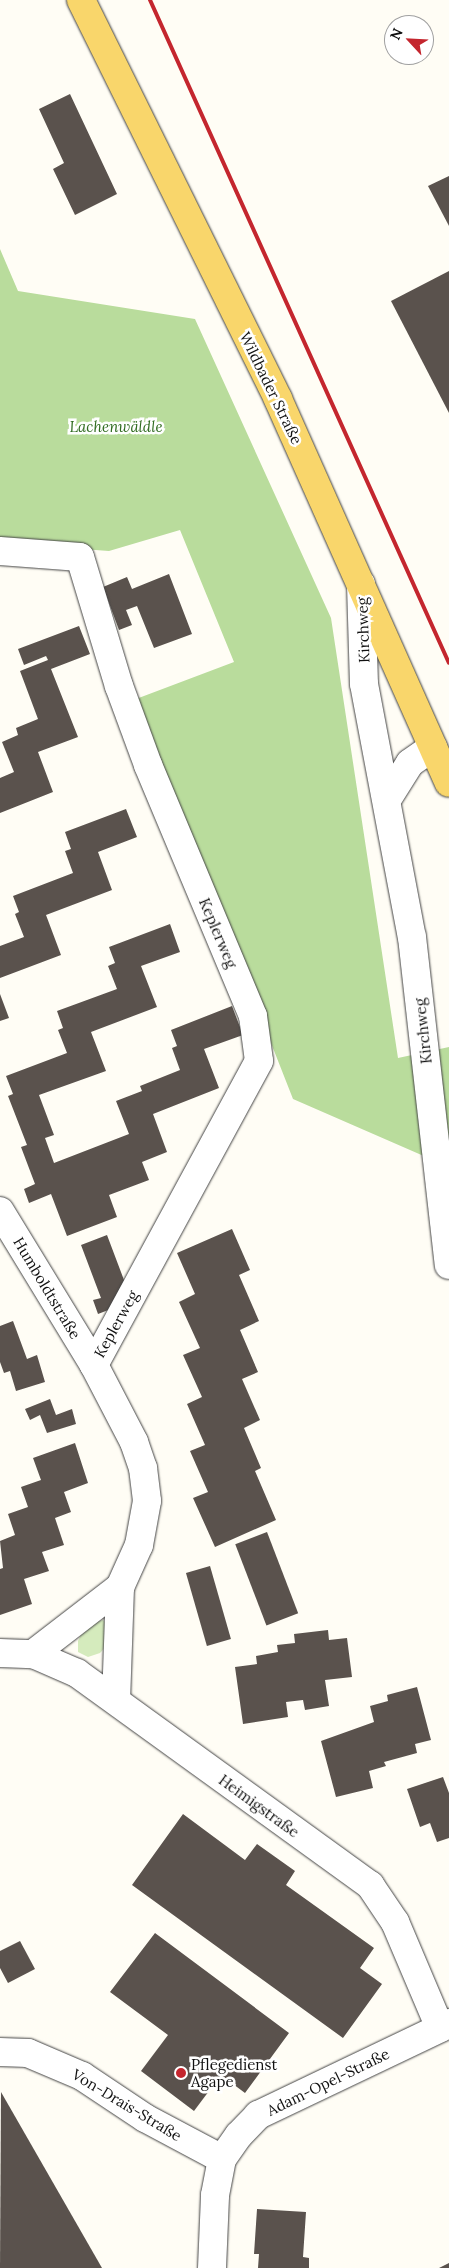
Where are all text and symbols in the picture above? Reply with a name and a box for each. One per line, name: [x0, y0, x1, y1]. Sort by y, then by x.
north arrow: [384, 15, 434, 65]
text: N: [386, 25, 407, 43]
street label: Wildbader Straße: [236, 329, 306, 447]
park label: Lachenwäldle: [69, 418, 163, 436]
street label: Kirchweg: [353, 597, 373, 663]
street label: Keplerweg: [195, 895, 241, 971]
street label: Kirchweg: [411, 997, 435, 1065]
street label: Humboldtstraße: [10, 1234, 84, 1342]
street label: Keplerweg: [90, 1287, 142, 1361]
street label: Heimigstraße: [215, 1771, 303, 1841]
street label: Adam-Opel-Straße: [264, 2045, 392, 2119]
place label: Pflegedienst Agape: [191, 2055, 277, 2090]
street label: Von-Drais-Straße: [69, 2065, 185, 2145]
marker: Pflegedienst Agape: [175, 2067, 187, 2079]

